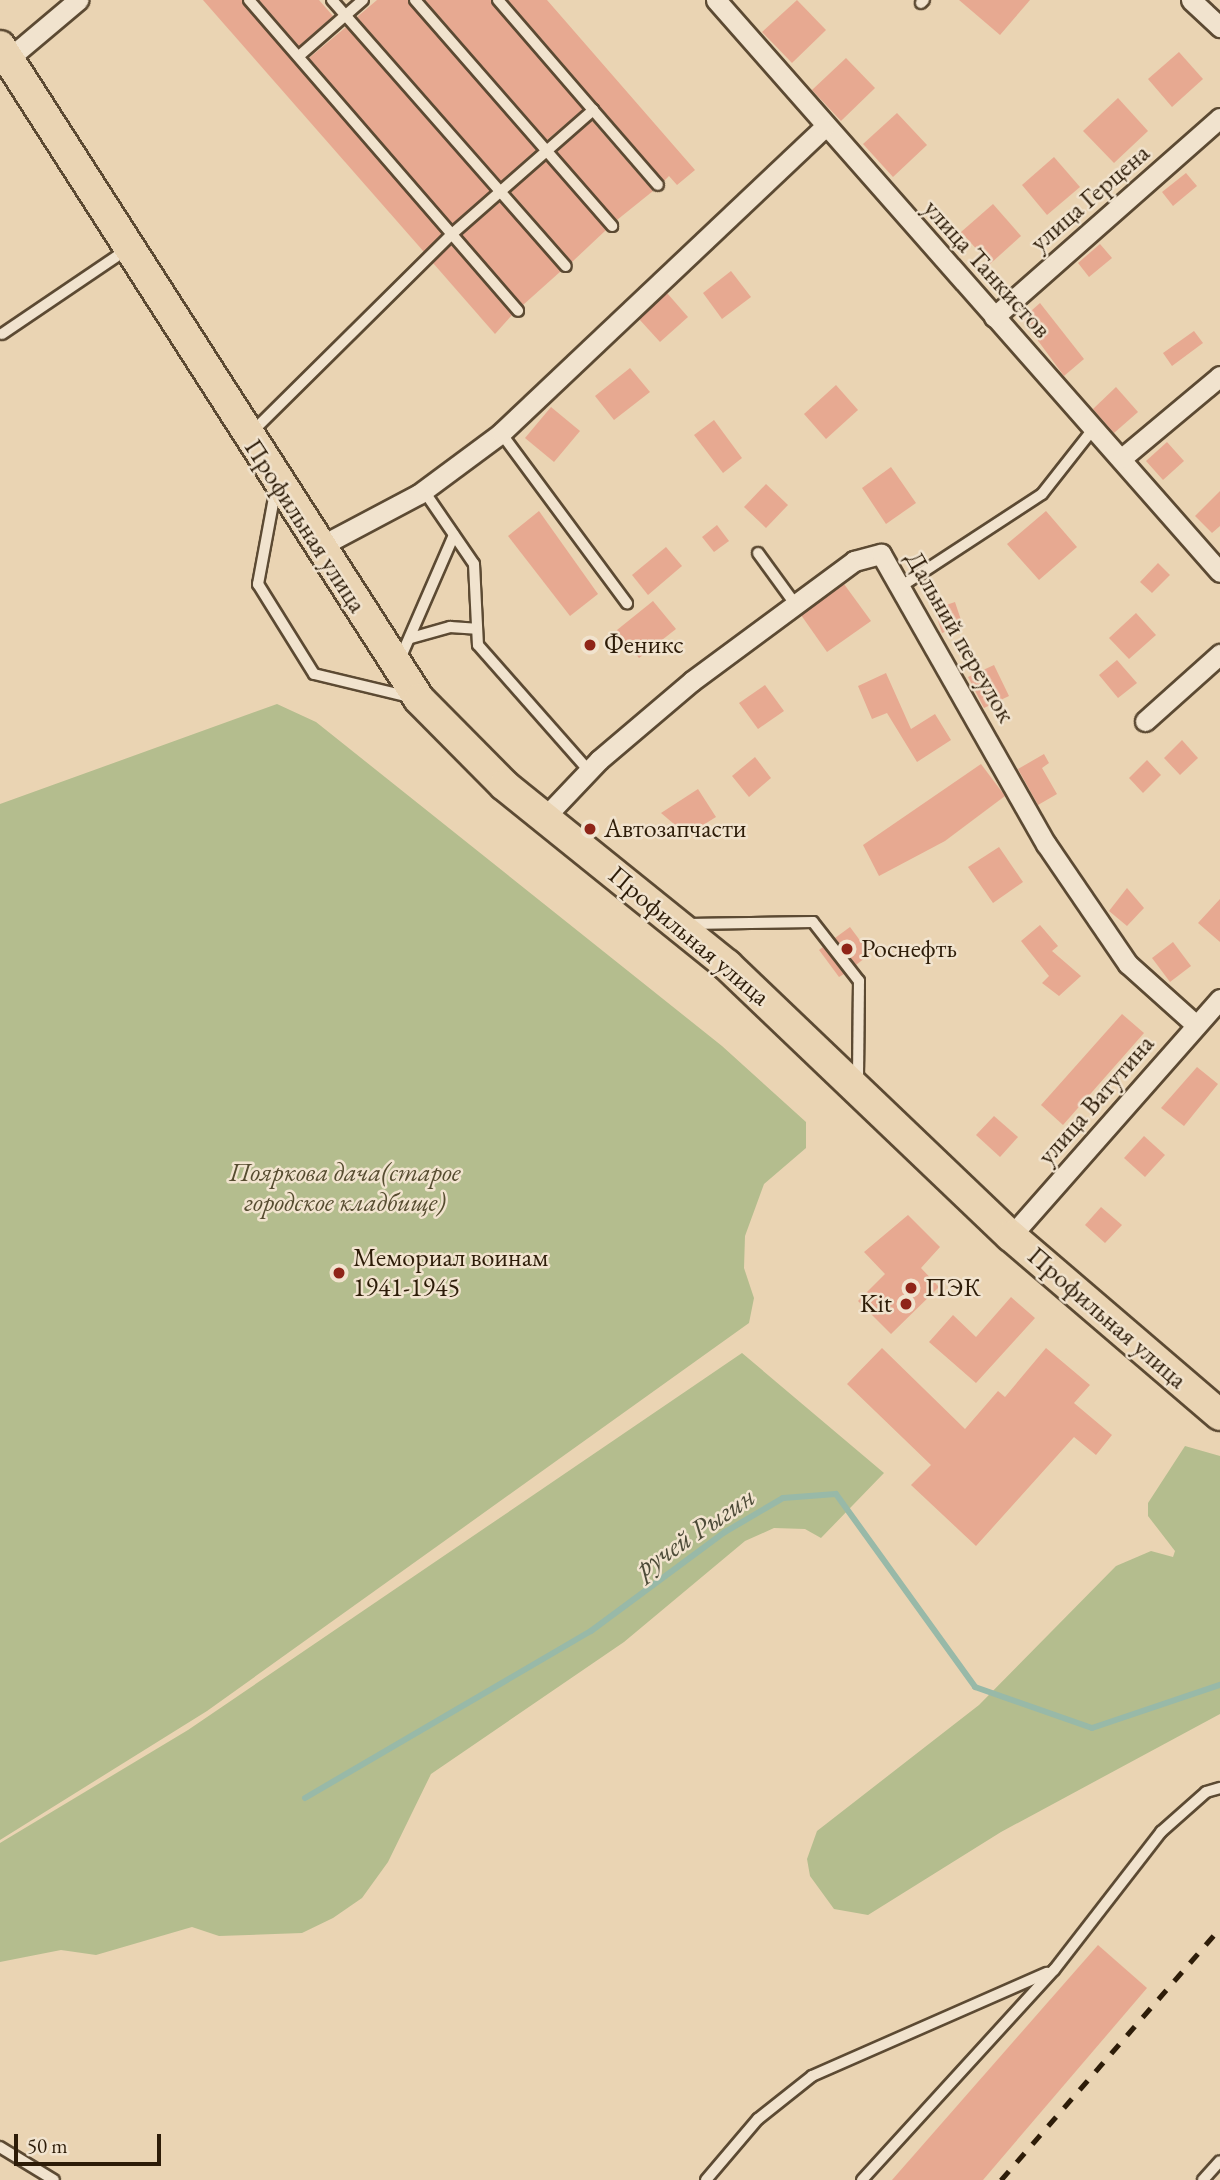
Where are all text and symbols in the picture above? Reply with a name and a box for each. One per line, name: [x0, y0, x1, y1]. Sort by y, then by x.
street label: улица Герцена: [1024, 138, 1156, 258]
street label: улица Танкистов: [917, 193, 1057, 345]
street label: Профильная улица: [237, 433, 373, 619]
street label: Дальний переулок: [898, 546, 1022, 728]
place label: Феникс: [604, 629, 684, 661]
marker: Феникс: [582, 637, 598, 653]
place label: Автозапчасти: [604, 813, 747, 845]
marker: Автозапчасти: [582, 821, 598, 837]
street label: Профильная улица: [602, 859, 776, 1013]
place label: Роснефть: [861, 933, 957, 965]
marker: Роснефть: [839, 941, 855, 957]
street label: улица Ватутина: [1031, 1029, 1161, 1171]
park label: Пояркова дача(старое городское кладбище): [229, 1157, 461, 1218]
street label: Профильная улица: [1021, 1240, 1193, 1396]
place label: Мемориал воинам 1941-1945: [353, 1242, 548, 1304]
marker: Мемориал воинам 1941-1945: [331, 1265, 347, 1281]
place label: ПЭК: [925, 1272, 981, 1304]
marker: ПЭК: [903, 1280, 919, 1296]
place label: Kit: [860, 1288, 892, 1320]
marker: Kit: [898, 1296, 914, 1312]
water label: ручей Рыгин: [629, 1479, 761, 1583]
scale bar: [18, 2120, 164, 2164]
text: 50 m: [27, 2132, 68, 2159]

